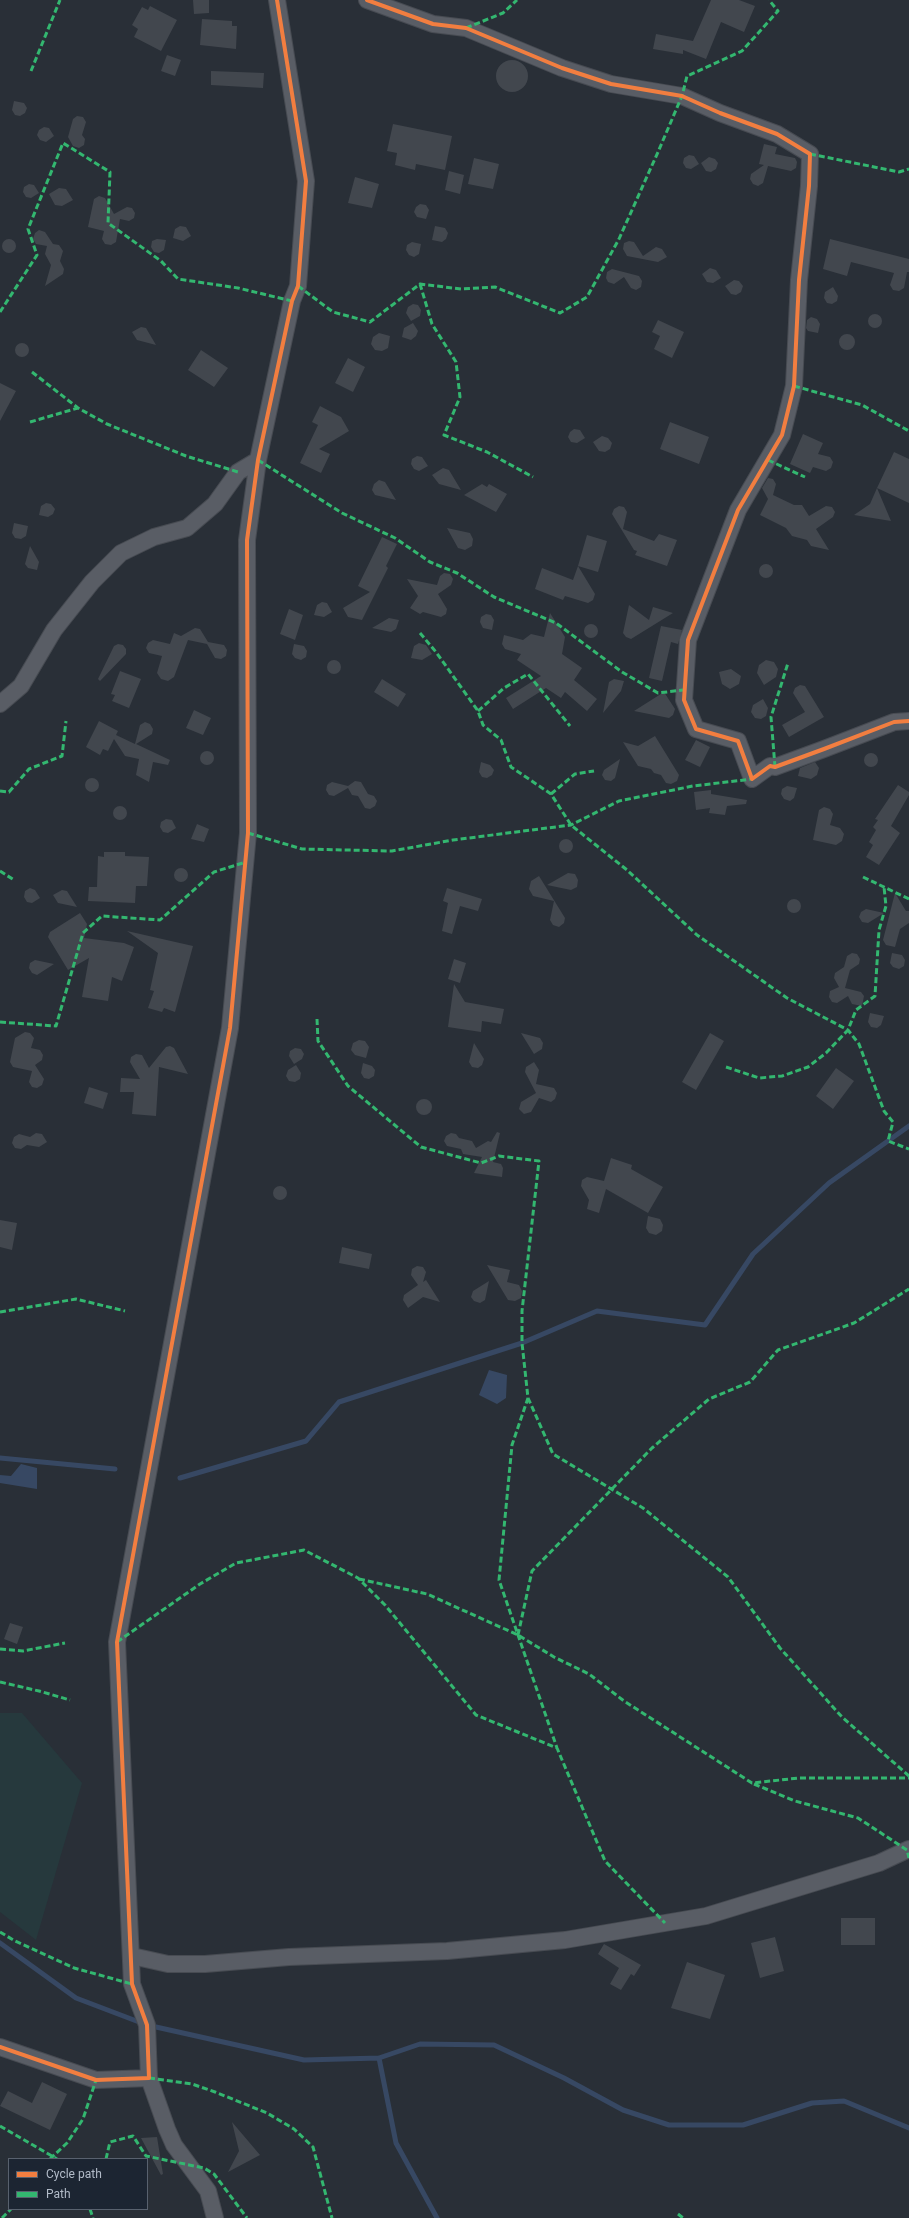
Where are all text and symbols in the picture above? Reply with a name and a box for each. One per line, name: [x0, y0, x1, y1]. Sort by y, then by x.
legend: [8, 2158, 148, 2210]
text: Cycle path: [46, 2167, 102, 2181]
text: Path: [46, 2187, 71, 2201]

